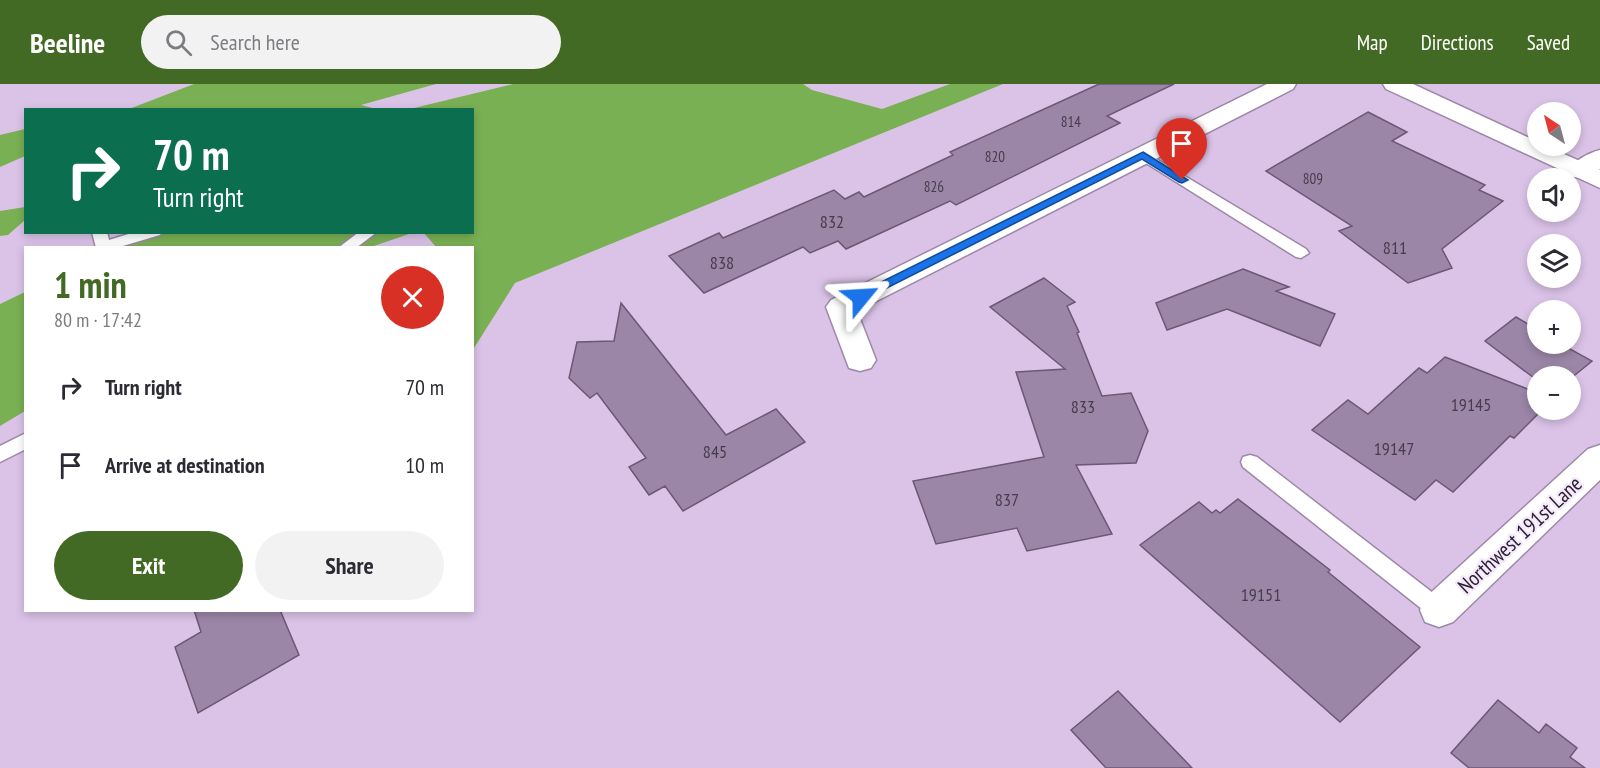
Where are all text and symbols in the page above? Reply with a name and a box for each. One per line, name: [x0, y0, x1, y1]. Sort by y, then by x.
search box: [141, 15, 561, 69]
text: Beeline: [30, 24, 105, 61]
icon: search: [162, 26, 195, 59]
text: Search here: [210, 28, 300, 56]
text: Map: [1357, 29, 1388, 56]
text: Directions: [1421, 29, 1494, 56]
text: Saved: [1527, 29, 1570, 56]
north arrow: [1527, 102, 1581, 156]
map controls: [1527, 102, 1581, 420]
house number: 814: [1061, 112, 1081, 131]
pin: [1156, 118, 1207, 180]
text: 70 m: [153, 127, 230, 182]
icon: arrive: [1165, 127, 1198, 160]
icon: right: [54, 132, 132, 210]
house number: 820: [985, 147, 1005, 166]
button: sound: [1527, 168, 1581, 222]
house number: 809: [1303, 169, 1323, 188]
house number: 826: [924, 177, 944, 196]
text: Turn right: [153, 180, 244, 214]
house number: 832: [820, 210, 844, 233]
button: layers: [1527, 234, 1581, 288]
house number: 811: [1383, 236, 1407, 259]
house number: 838: [710, 251, 734, 274]
text: 1 min: [54, 261, 127, 308]
position arrow: [829, 265, 893, 329]
button: close: [381, 266, 444, 329]
button: +: [1527, 300, 1581, 354]
text: 80 m · 17:42: [54, 307, 142, 333]
button: −: [1527, 366, 1581, 420]
icon: right: [54, 371, 87, 404]
text: Turn right: [105, 373, 182, 401]
text: 70 m: [405, 373, 444, 401]
house number: 19145: [1451, 393, 1491, 416]
house number: 833: [1071, 395, 1095, 418]
house number: 19147: [1374, 437, 1414, 460]
house number: 845: [703, 440, 727, 463]
icon: arrive: [54, 449, 87, 482]
text: Arrive at destination: [105, 451, 265, 479]
text: 10 m: [405, 451, 444, 479]
street label: Northwest 191st Lane: [1452, 470, 1587, 599]
house number: 837: [995, 488, 1019, 511]
button: Exit: [54, 531, 243, 600]
button: Share: [255, 531, 444, 600]
house number: 19151: [1241, 583, 1281, 606]

